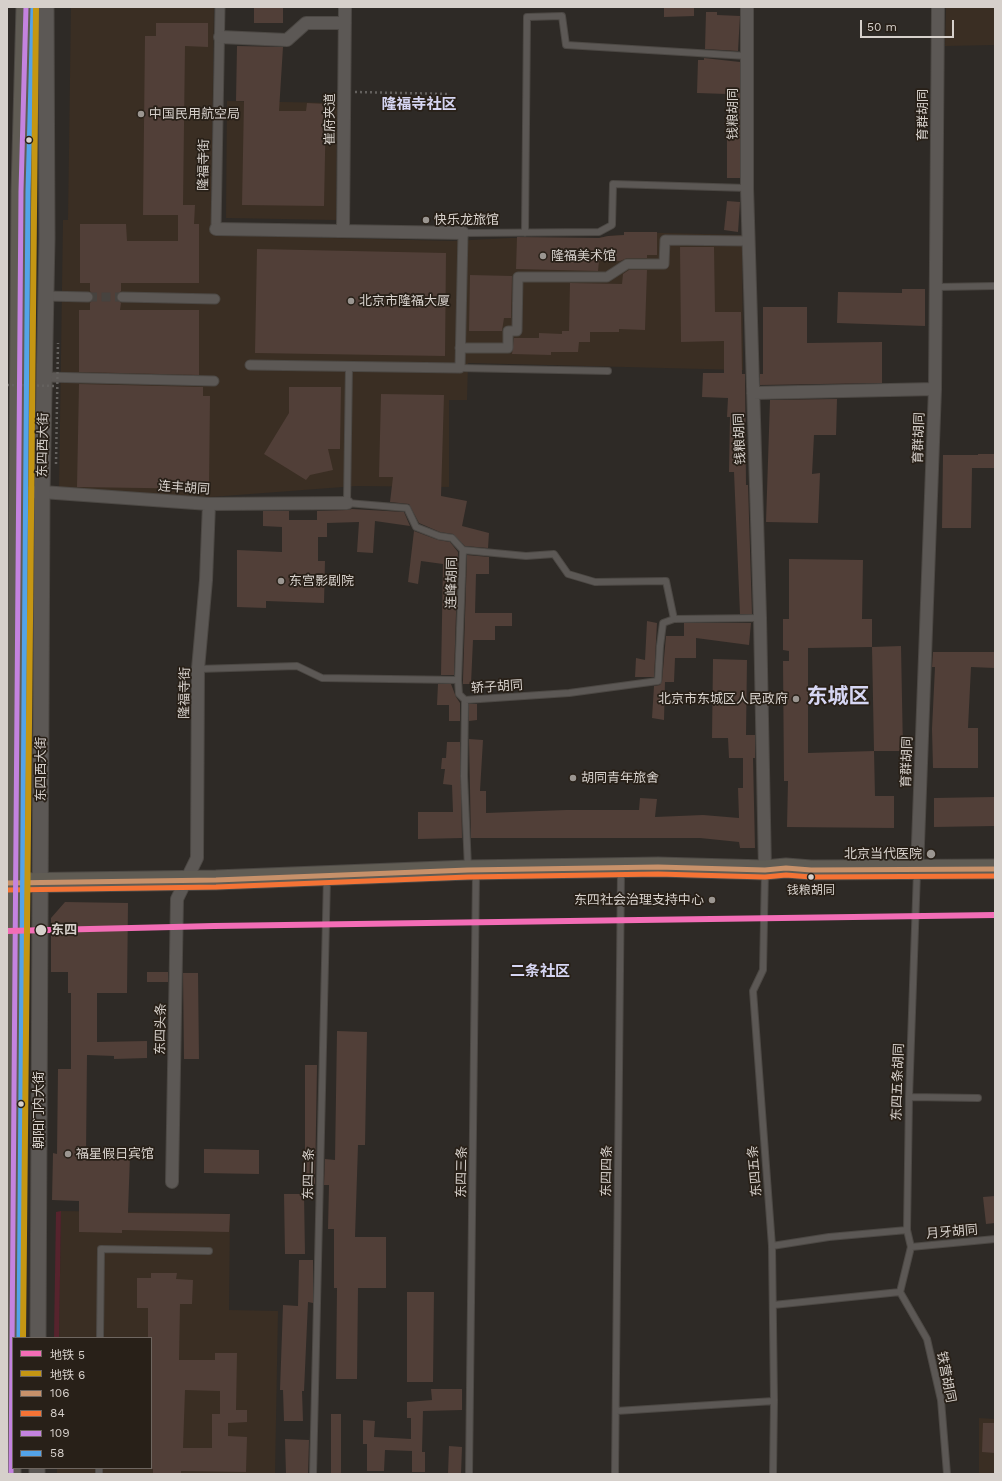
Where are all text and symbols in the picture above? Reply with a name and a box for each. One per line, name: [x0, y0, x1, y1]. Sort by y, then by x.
scale bar: [862, 12, 956, 38]
text: 50 m: [867, 20, 897, 34]
street label: 钱粮胡同: [725, 88, 741, 140]
street label: 育群胡同: [915, 89, 931, 141]
street label: 崔府夹道: [322, 93, 338, 145]
district label: 隆福寺社区: [382, 96, 456, 114]
place label: 中国民用航空局: [149, 106, 240, 122]
marker: 中国民用航空局: [136, 109, 146, 119]
unlabelled marker: [24, 135, 34, 145]
street label: 隆福寺街: [196, 139, 212, 191]
place label: 快乐龙旅馆: [434, 212, 499, 228]
marker: 快乐龙旅馆: [421, 215, 431, 225]
place label: 隆福美术馆: [551, 248, 616, 264]
marker: 隆福美术馆: [538, 251, 548, 261]
place label: 北京市隆福大厦: [359, 293, 450, 309]
marker: 北京市隆福大厦: [346, 296, 356, 306]
street label: 东四西大街: [35, 412, 51, 478]
street label: 育群胡同: [910, 412, 928, 464]
street label: 钱粮胡同: [731, 413, 749, 465]
street label: 连丰胡同: [158, 478, 210, 498]
street label: 连峰胡同: [444, 557, 460, 609]
place label: 东宫影剧院: [289, 573, 354, 589]
marker: 东宫影剧院: [276, 576, 286, 586]
street label: 隆福寺街: [177, 667, 193, 719]
street label: 轿子胡同: [471, 677, 523, 697]
district label: 东城区: [807, 684, 869, 710]
place label: 北京市东城区人民政府: [658, 691, 788, 707]
marker: 北京市东城区人民政府: [791, 694, 801, 704]
street label: 育群胡同: [898, 736, 916, 788]
street label: 东四西大街: [33, 737, 49, 801]
place label: 胡同青年旅舍: [581, 770, 659, 786]
marker: 胡同青年旅舍: [568, 773, 578, 783]
place label: 北京当代医院: [844, 846, 922, 862]
marker: 北京当代医院: [925, 848, 937, 860]
marker: 钱粮胡同: [806, 872, 816, 882]
place label: 钱粮胡同: [787, 883, 835, 897]
place label: 东四社会治理支持中心: [574, 892, 704, 908]
marker: 东四社会治理支持中心: [707, 895, 717, 905]
place label: 东四: [51, 922, 77, 938]
marker: 东四: [34, 923, 48, 937]
district label: 二条社区: [510, 963, 570, 981]
street label: 东四头条: [153, 1003, 169, 1055]
street label: 东四五条胡同: [889, 1043, 907, 1121]
street label: 朝阳门内大街: [31, 1071, 47, 1149]
unlabelled marker: [16, 1099, 26, 1109]
street label: 东四五条: [745, 1144, 765, 1198]
street label: 东四四条: [599, 1145, 615, 1197]
place label: 福星假日宾馆: [76, 1146, 154, 1162]
street label: 东四三条: [454, 1146, 470, 1198]
street label: 东四二条: [301, 1148, 317, 1200]
marker: 福星假日宾馆: [63, 1149, 73, 1159]
street label: 月牙胡同: [925, 1222, 979, 1242]
legend: [12, 1337, 152, 1469]
text: 地铁 5: [50, 1348, 85, 1362]
street label: 铁营胡同: [933, 1350, 959, 1404]
text: 地铁 6: [50, 1368, 85, 1382]
text: 106: [50, 1386, 69, 1400]
text: 84: [50, 1406, 65, 1420]
text: 109: [50, 1426, 70, 1440]
text: 58: [50, 1446, 64, 1460]

